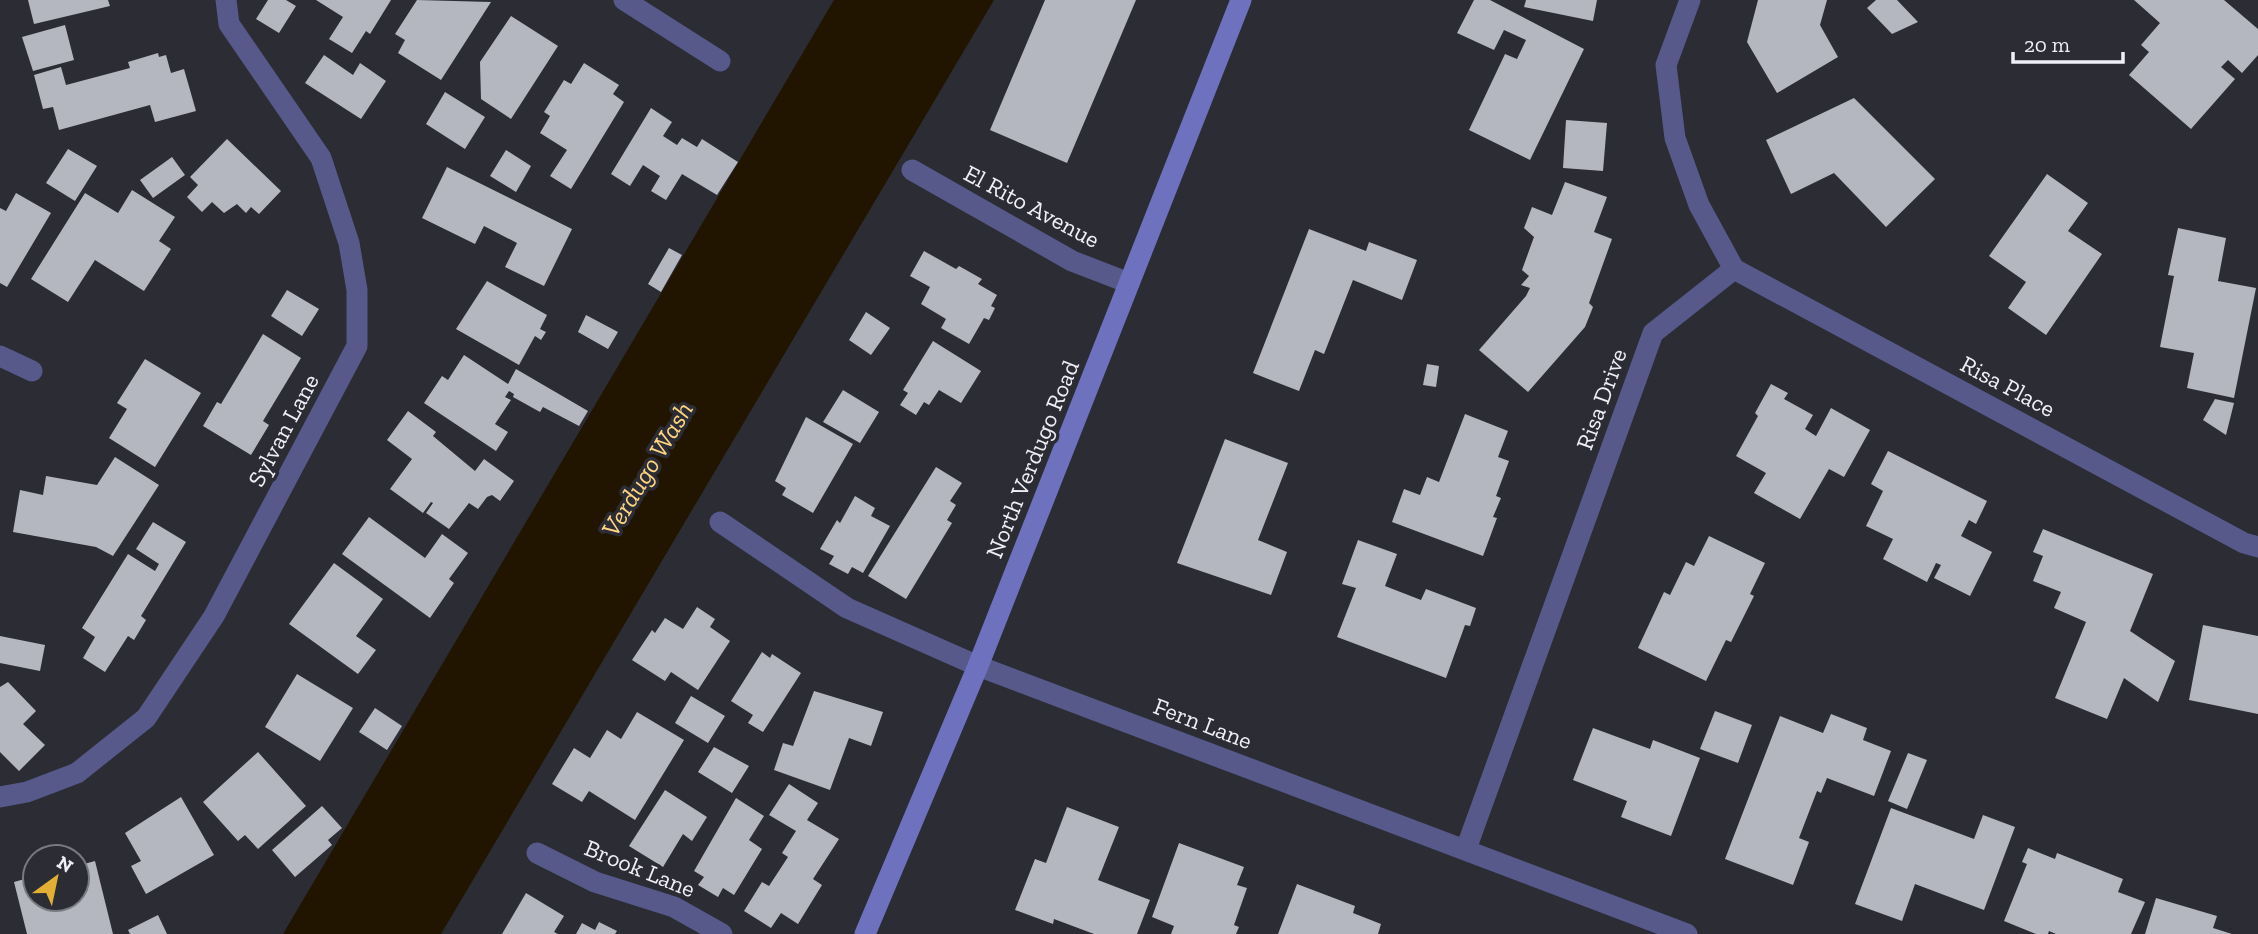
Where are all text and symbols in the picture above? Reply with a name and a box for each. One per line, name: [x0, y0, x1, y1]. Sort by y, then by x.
scale bar: [2013, 21, 2123, 65]
text: 20 m: [2024, 32, 2070, 57]
street label: El Rito Avenue: [959, 158, 1105, 254]
street label: Risa Drive: [1569, 344, 1633, 454]
street label: Risa Place: [1956, 349, 2060, 423]
street label: North Verdugo Road: [979, 356, 1085, 562]
street label: Sylvan Lane: [241, 369, 325, 491]
water label: Verdugo Wash: [594, 396, 700, 542]
street label: Fern Lane: [1150, 691, 1256, 755]
street label: Brook Lane: [580, 833, 700, 903]
north arrow: [21, 843, 91, 913]
text: N: [53, 851, 77, 878]

